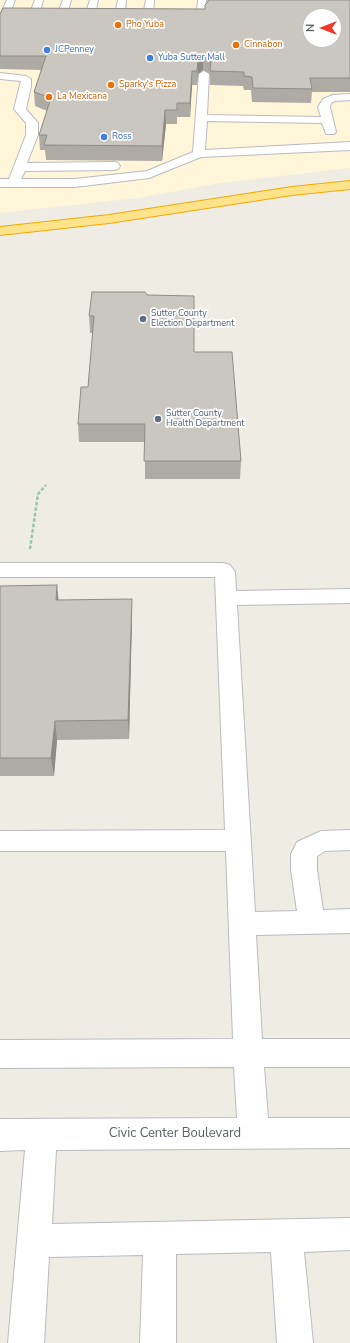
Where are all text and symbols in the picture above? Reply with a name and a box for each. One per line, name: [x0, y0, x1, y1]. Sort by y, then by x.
north arrow: [302, 8, 342, 48]
marker: Pho Yuba: [113, 20, 123, 30]
place label: Pho Yuba: [126, 20, 164, 30]
text: N: [303, 24, 318, 32]
marker: Cinnabon: [231, 40, 241, 50]
place label: Cinnabon: [244, 40, 283, 50]
marker: JCPenney: [42, 45, 52, 55]
place label: JCPenney: [55, 45, 94, 55]
marker: Yuba Sutter Mall: [145, 53, 155, 63]
place label: Yuba Sutter Mall: [158, 53, 225, 63]
marker: Sparky's Pizza: [106, 80, 116, 90]
place label: Sparky's Pizza: [119, 80, 176, 90]
marker: La Mexicana: [44, 92, 54, 102]
place label: La Mexicana: [57, 92, 107, 102]
marker: Ross: [99, 132, 109, 142]
place label: Ross: [112, 132, 132, 142]
place label: Sutter County Election Department: [151, 309, 234, 330]
marker: Sutter County Election Department: [138, 314, 148, 324]
place label: Sutter County Health Department: [166, 409, 244, 430]
marker: Sutter County Health Department: [153, 414, 163, 424]
street label: Civic Center Boulevard: [109, 1126, 241, 1142]

